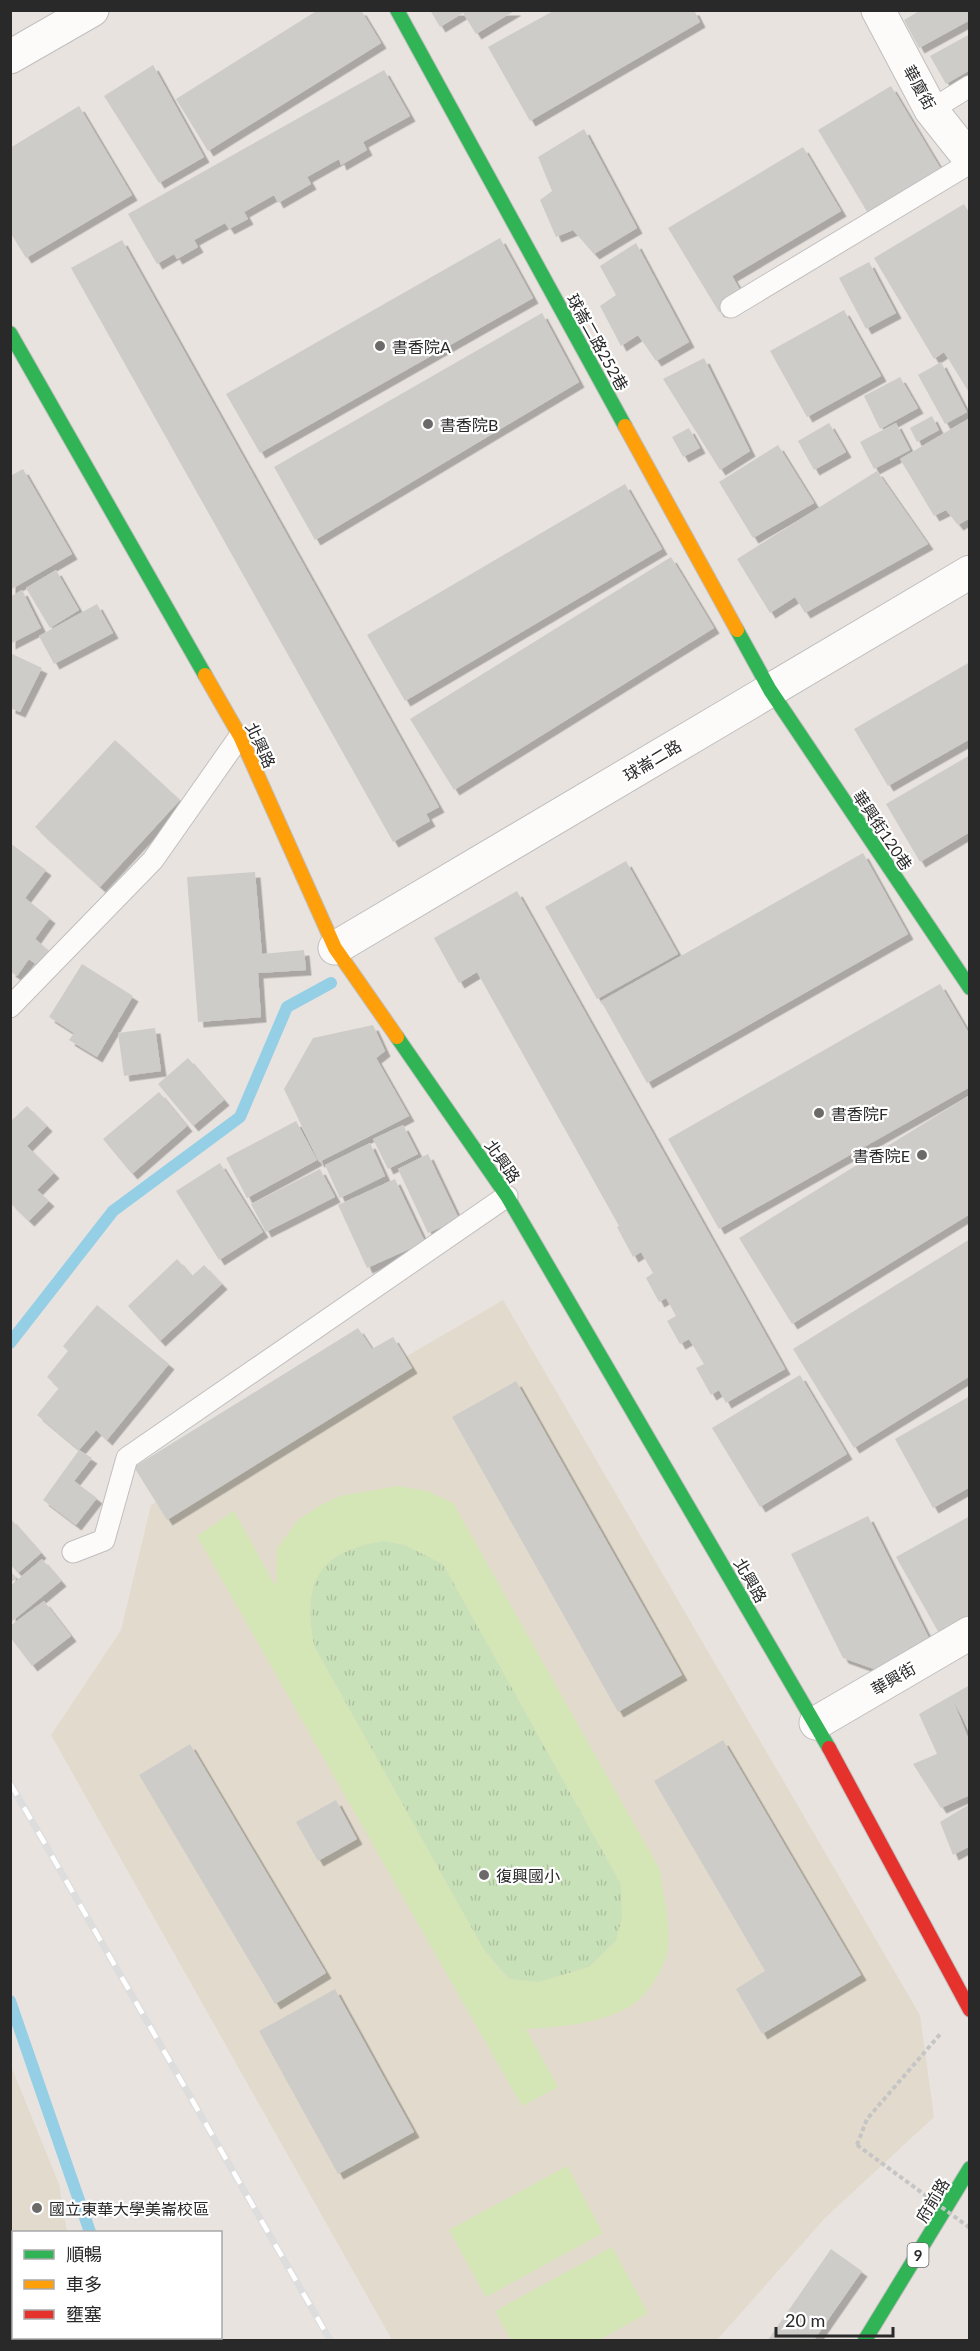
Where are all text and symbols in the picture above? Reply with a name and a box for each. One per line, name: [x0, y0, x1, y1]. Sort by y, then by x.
street label: 華廈街: [900, 61, 940, 113]
street label: 球崙二路252巷: [564, 290, 632, 394]
place label: 書香院A: [392, 337, 451, 356]
marker: 書香院A: [373, 339, 387, 353]
place label: 書香院B: [440, 415, 498, 434]
marker: 書香院B: [421, 417, 435, 431]
street label: 北興路: [242, 719, 280, 771]
street label: 球崙二路: [620, 735, 684, 785]
street label: 華興街120巷: [849, 787, 917, 873]
place label: 書香院F: [831, 1104, 888, 1123]
marker: 書香院F: [812, 1106, 826, 1120]
street label: 北興路: [481, 1136, 525, 1186]
place label: 書香院E: [853, 1146, 910, 1165]
marker: 書香院E: [915, 1148, 929, 1162]
street label: 北興路: [731, 1554, 771, 1606]
street label: 華興街: [867, 1658, 919, 1698]
place label: 復興國小: [496, 1866, 560, 1885]
marker: 復興國小: [477, 1868, 491, 1882]
street label: 府前路: [911, 2175, 953, 2225]
place label: 國立東華大學美崙校區: [49, 2199, 209, 2218]
marker: 國立東華大學美崙校區: [30, 2201, 44, 2215]
legend: [12, 2231, 222, 2339]
text: 順暢: [66, 2243, 102, 2265]
road number: 9: [908, 2243, 928, 2267]
text: 車多: [66, 2273, 102, 2295]
scale bar: [776, 2300, 893, 2338]
text: 壅塞: [66, 2303, 102, 2325]
text: 20 m: [785, 2309, 825, 2331]

